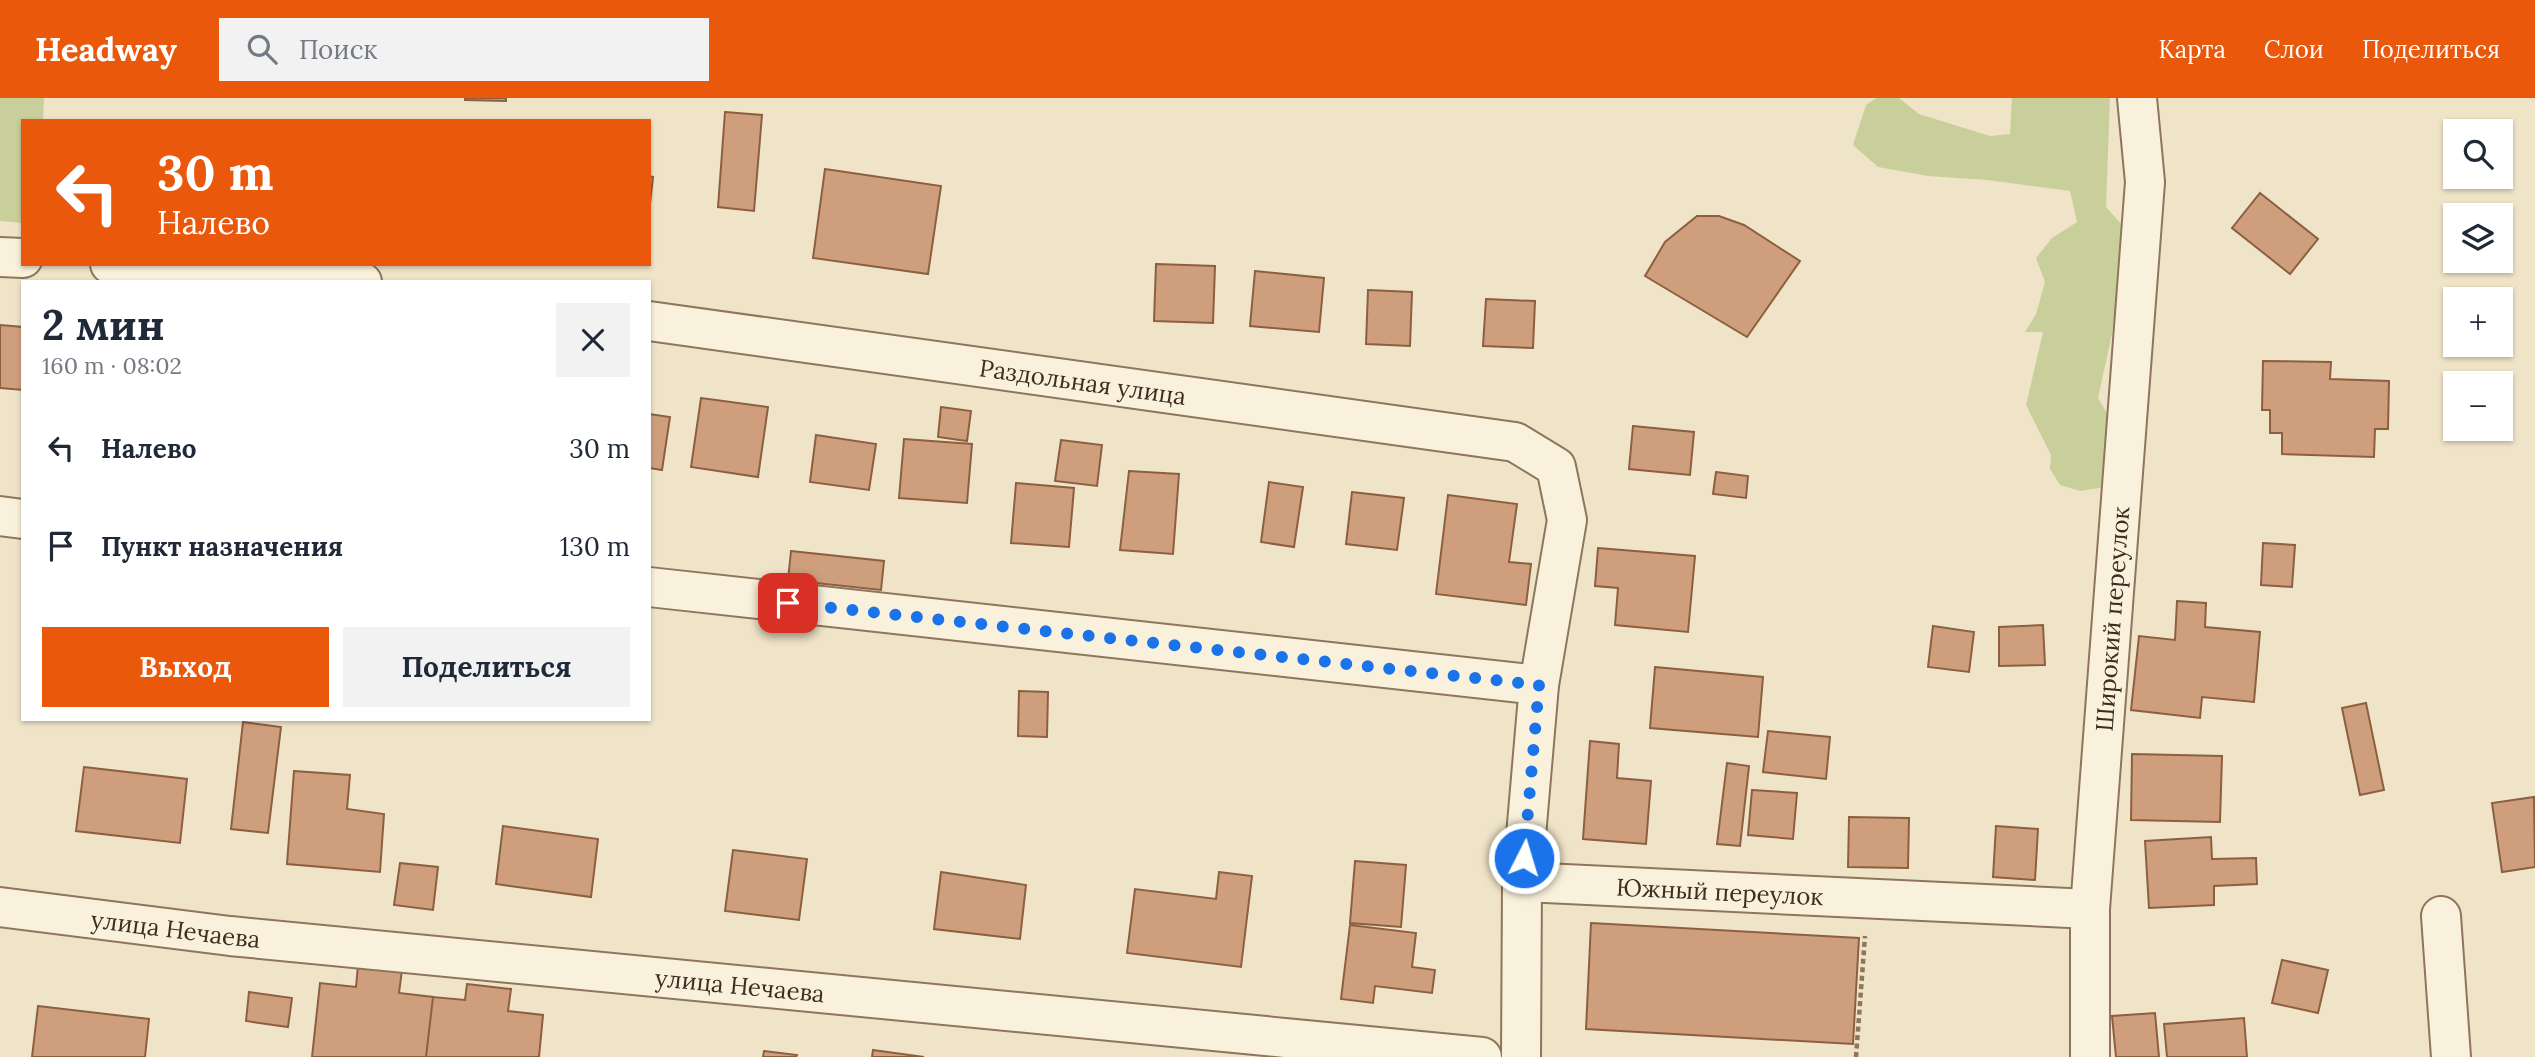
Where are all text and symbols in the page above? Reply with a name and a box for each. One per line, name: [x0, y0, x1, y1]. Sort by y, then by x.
search box: [219, 18, 709, 81]
text: Headway: [35, 28, 177, 70]
icon: search: [243, 30, 281, 68]
text: Поиск: [299, 33, 377, 66]
text: Карта: [2158, 34, 2226, 65]
text: Слои: [2264, 34, 2324, 65]
text: Поделиться: [2362, 34, 2500, 65]
map controls: [2443, 119, 2513, 441]
button: search: [2443, 119, 2513, 189]
text: 30 m: [157, 141, 274, 203]
icon: left: [42, 147, 133, 238]
text: Налево: [157, 202, 270, 243]
button: layers: [2443, 203, 2513, 273]
button: +: [2443, 287, 2513, 357]
text: 2 мин: [42, 298, 165, 352]
button: close: [556, 303, 630, 377]
text: 160 m · 08:02: [42, 351, 182, 380]
street label: Раздольная улица: [977, 352, 1188, 411]
button: −: [2443, 371, 2513, 441]
icon: left: [42, 429, 80, 467]
text: Налево: [101, 432, 197, 465]
text: 30 m: [569, 432, 630, 465]
street label: Широкий переулок: [2088, 505, 2136, 732]
icon: arrive: [42, 527, 80, 565]
text: Пункт назначения: [101, 530, 343, 563]
text: 130 m: [560, 530, 630, 563]
pin: [758, 573, 818, 633]
icon: arrive: [769, 584, 807, 622]
button: Выход: [42, 627, 329, 707]
button: Поделиться: [343, 627, 630, 707]
position arrow: [1487, 821, 1561, 895]
street label: Южный переулок: [1615, 871, 1824, 912]
street label: улица Нечаева: [89, 903, 262, 954]
street label: улица Нечаева: [654, 962, 826, 1009]

